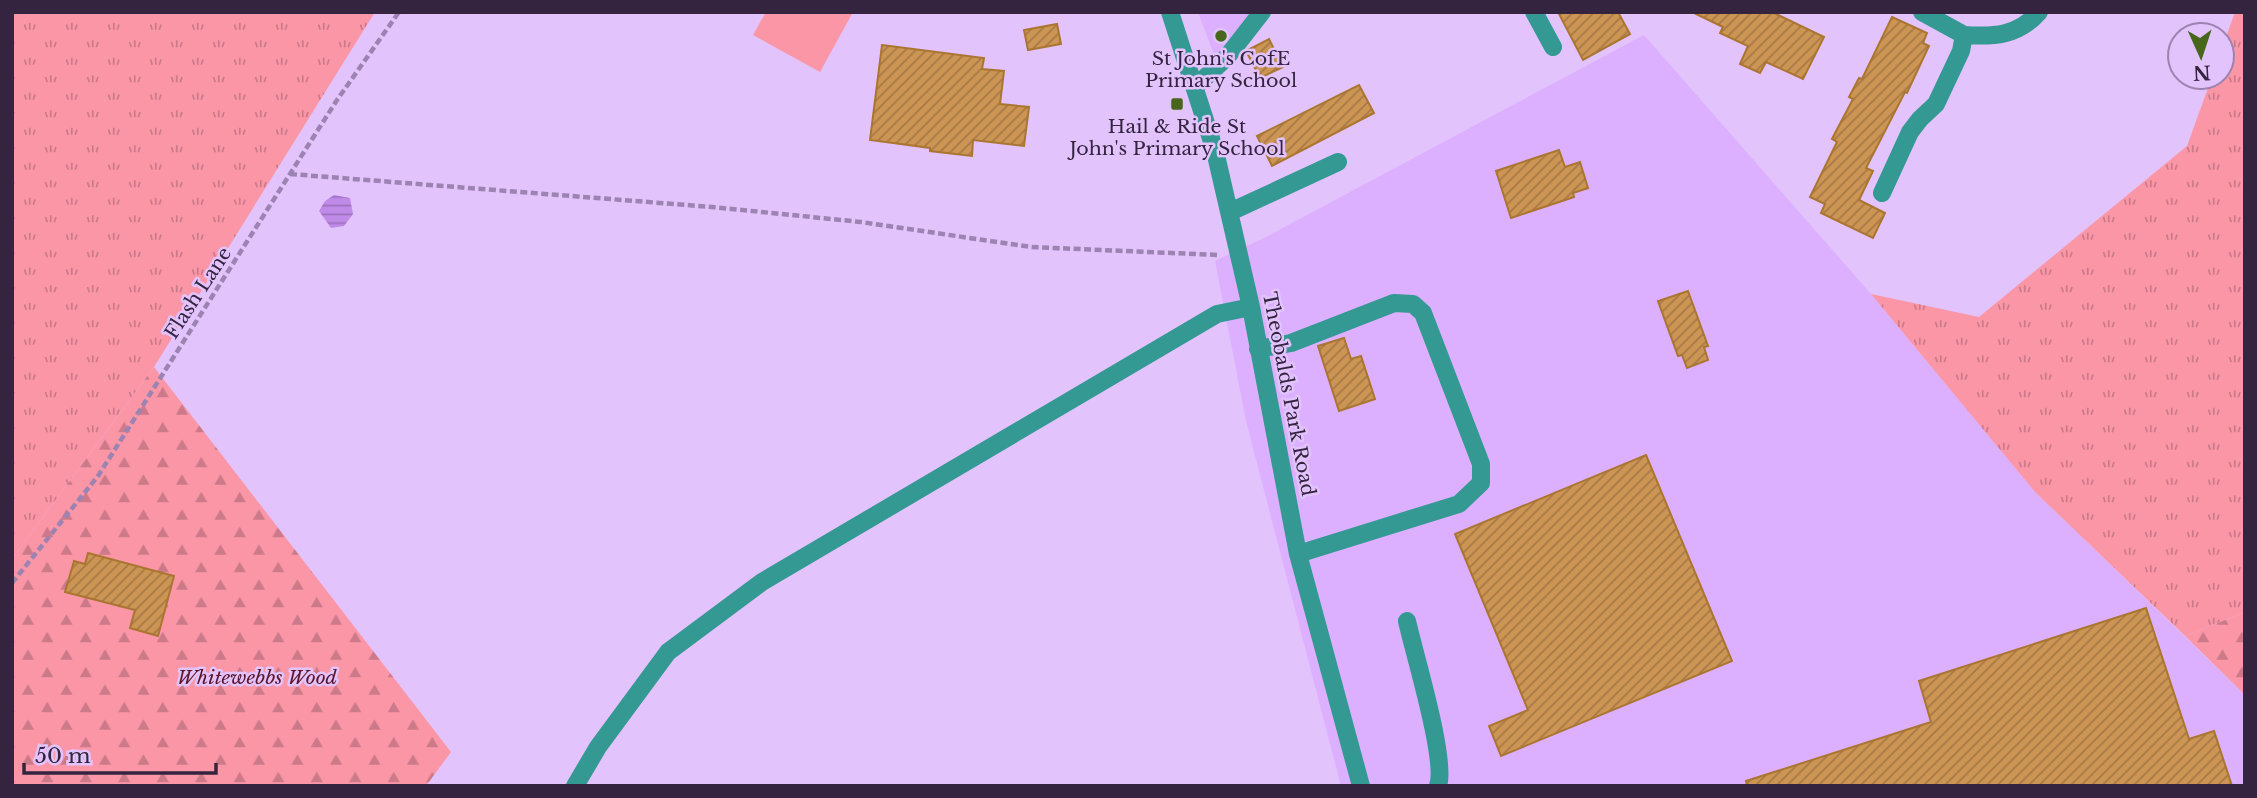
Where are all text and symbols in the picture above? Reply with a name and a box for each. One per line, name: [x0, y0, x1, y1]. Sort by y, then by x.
north arrow: [2166, 21, 2236, 91]
marker: St John's CofE Primary School: [1213, 28, 1229, 44]
place label: St John's CofE Primary School: [1145, 47, 1297, 92]
text: N: [2192, 61, 2211, 84]
marker: Hail & Ride St John's Primary School: [1169, 96, 1185, 112]
place label: Hail & Ride St John's Primary School: [1066, 115, 1285, 160]
street label: Flash Lane: [160, 243, 236, 343]
street label: Theobalds Park Road: [1258, 290, 1320, 498]
park label: Whitewebbs Wood: [177, 666, 338, 689]
scale bar: [24, 732, 217, 776]
text: 50 m: [35, 743, 91, 769]

